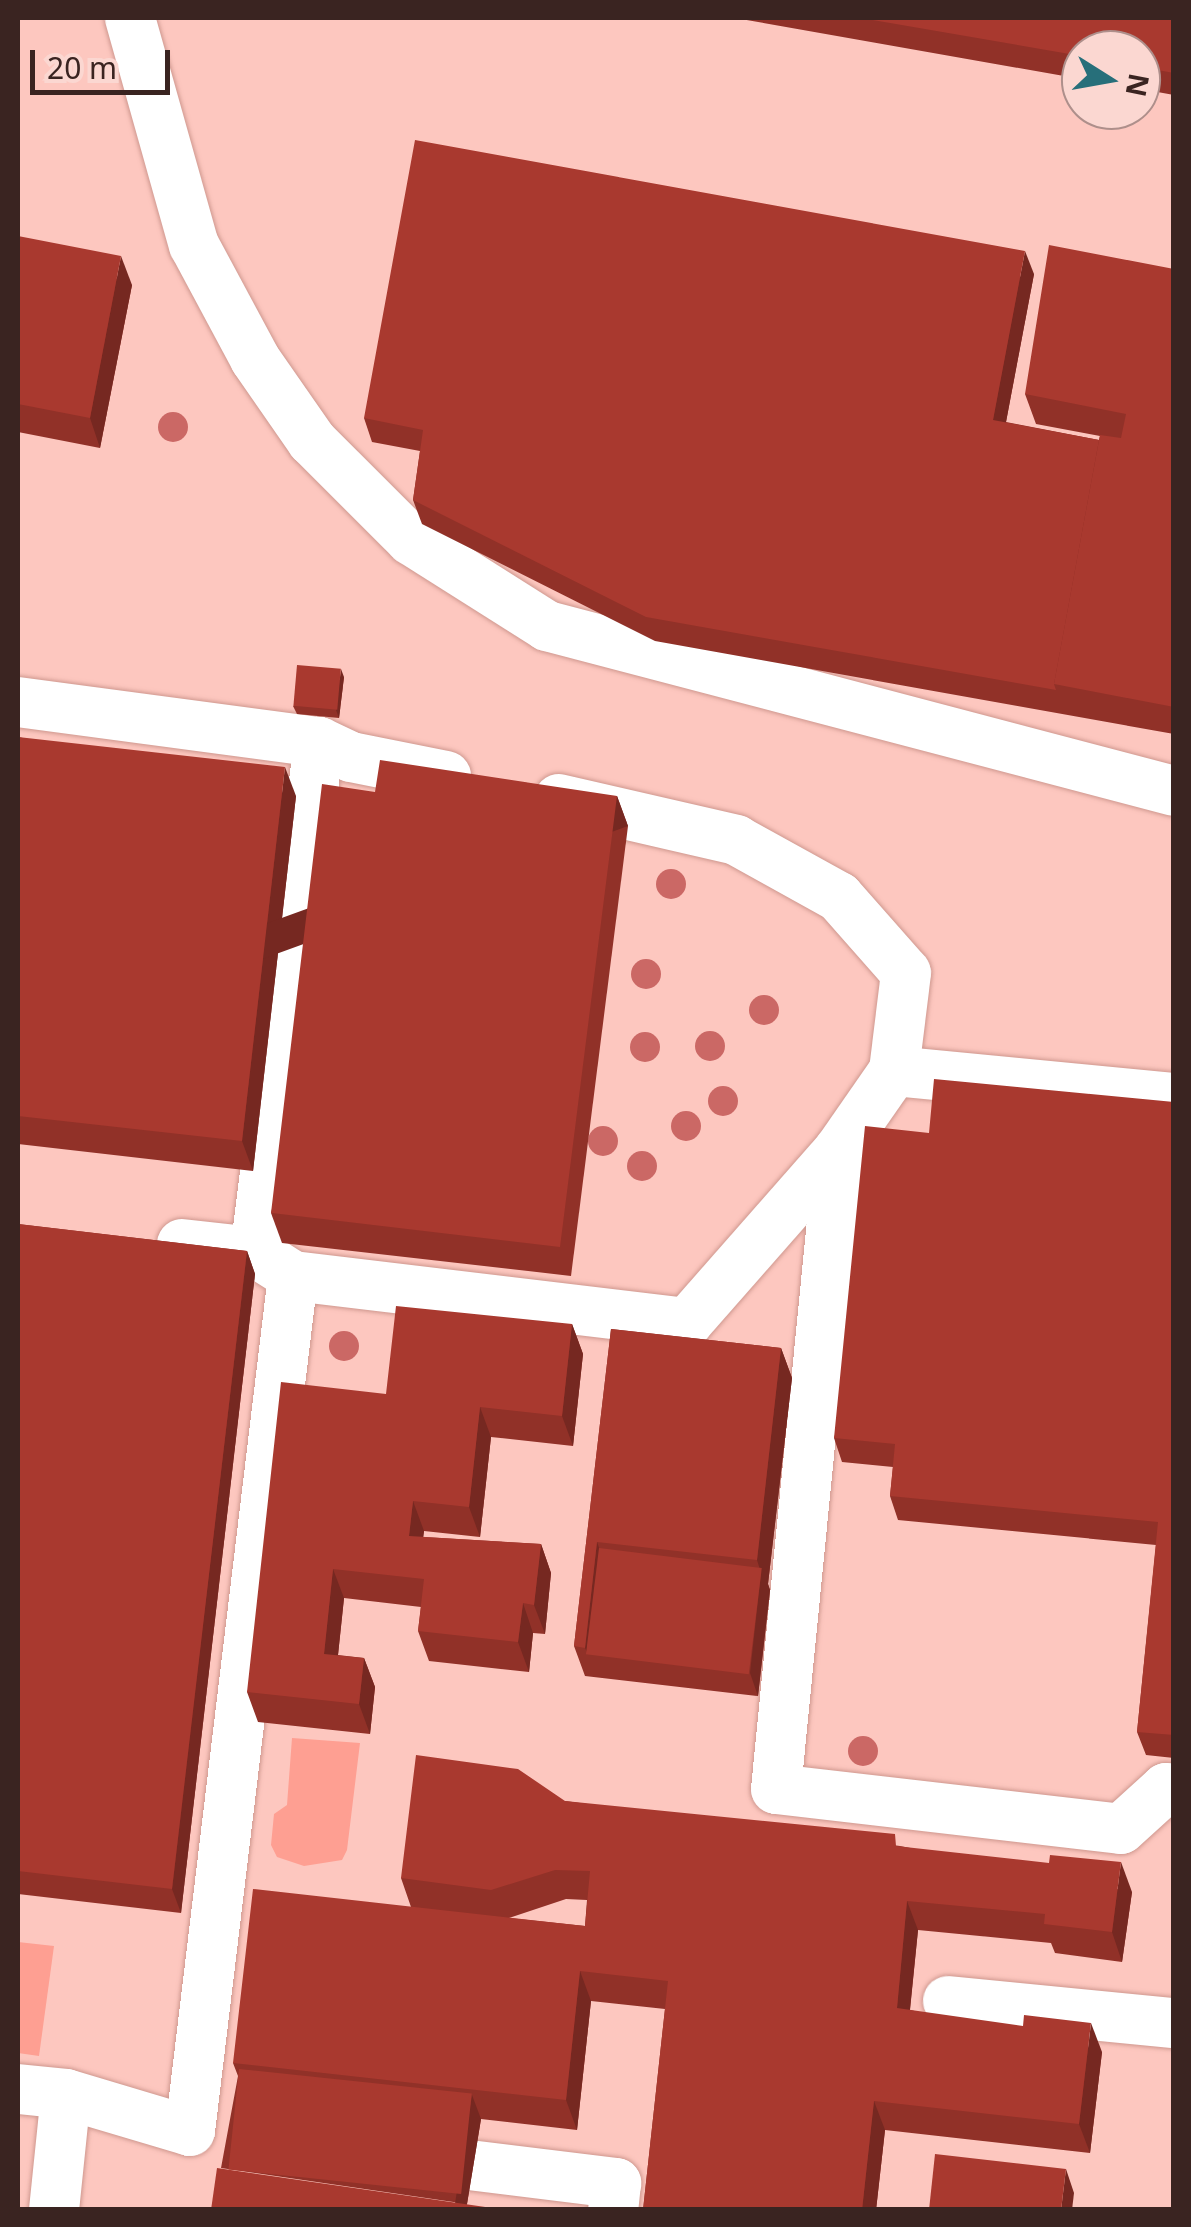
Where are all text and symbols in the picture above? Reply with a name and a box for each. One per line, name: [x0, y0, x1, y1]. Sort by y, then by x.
scale bar: [35, 30, 175, 92]
north arrow: [1061, 30, 1161, 130]
text: 20 m: [47, 47, 117, 88]
text: N: [1118, 71, 1159, 100]

